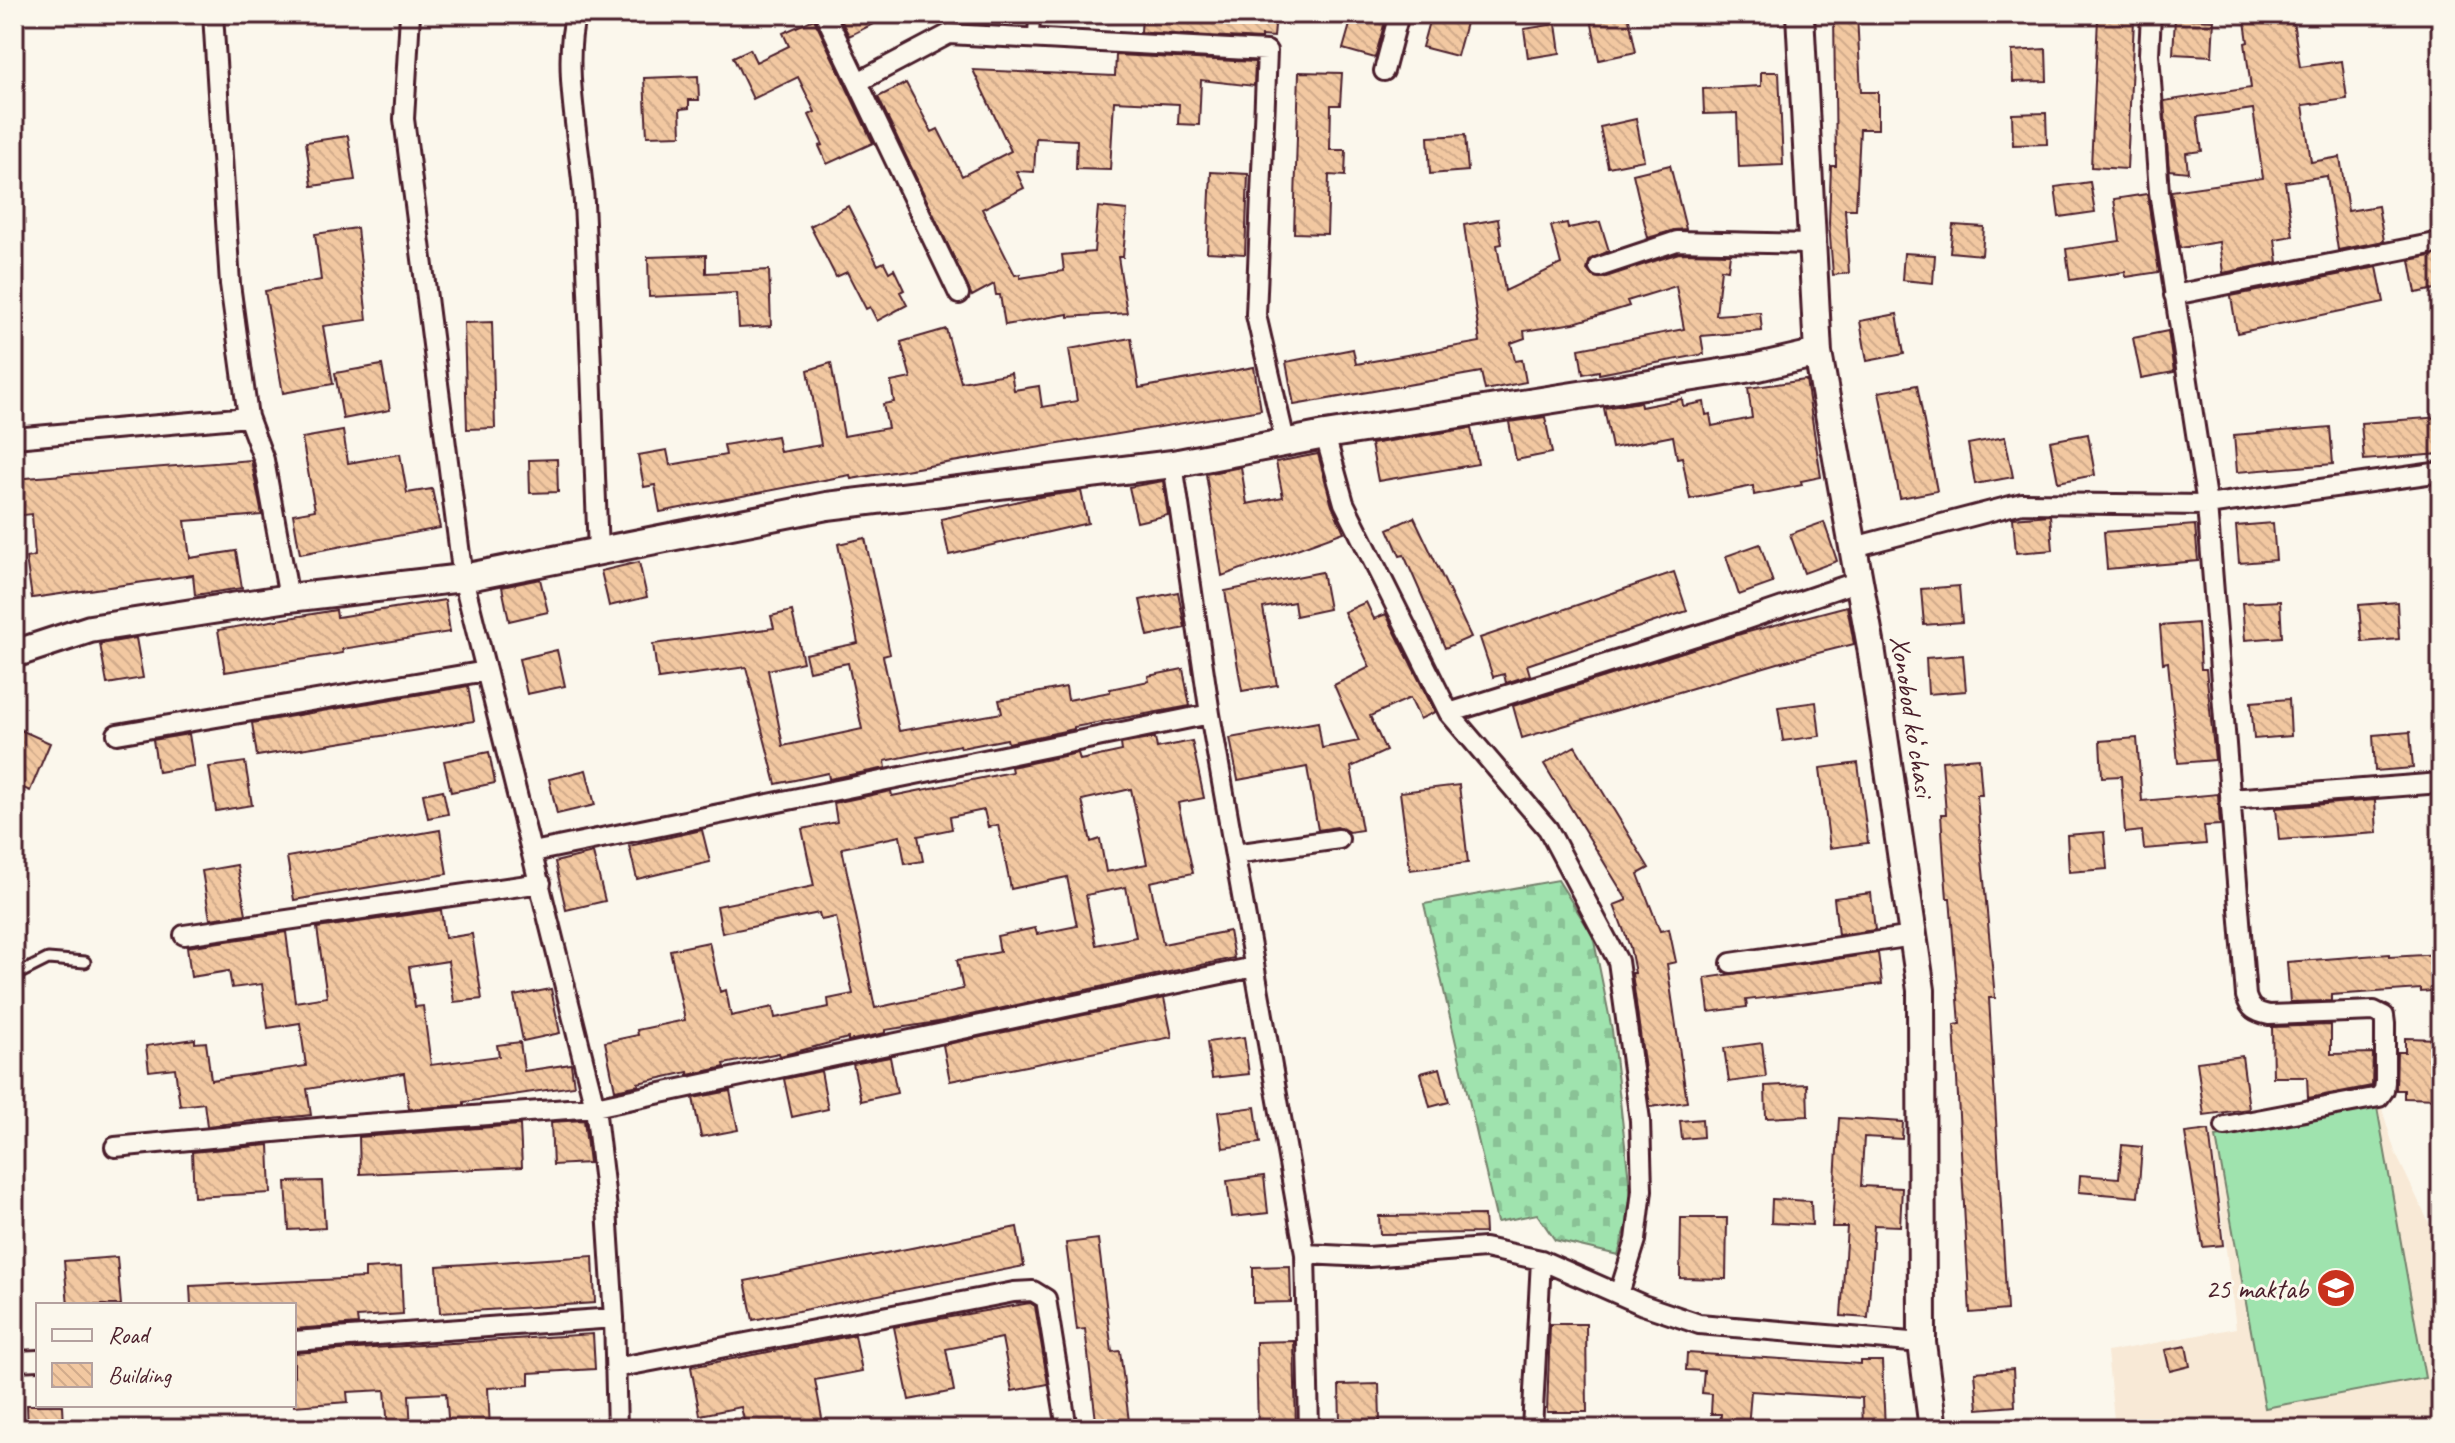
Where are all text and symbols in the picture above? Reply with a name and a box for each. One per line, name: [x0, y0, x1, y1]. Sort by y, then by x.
street label: Xonobod koʻchasi: [1882, 633, 1943, 803]
school or university icon: 25 maktab: [2315, 1267, 2357, 1309]
place label: 25 maktab: [2205, 1271, 2310, 1306]
legend: [36, 1303, 296, 1407]
text: Road: [108, 1320, 152, 1350]
text: Building: [108, 1360, 173, 1390]

